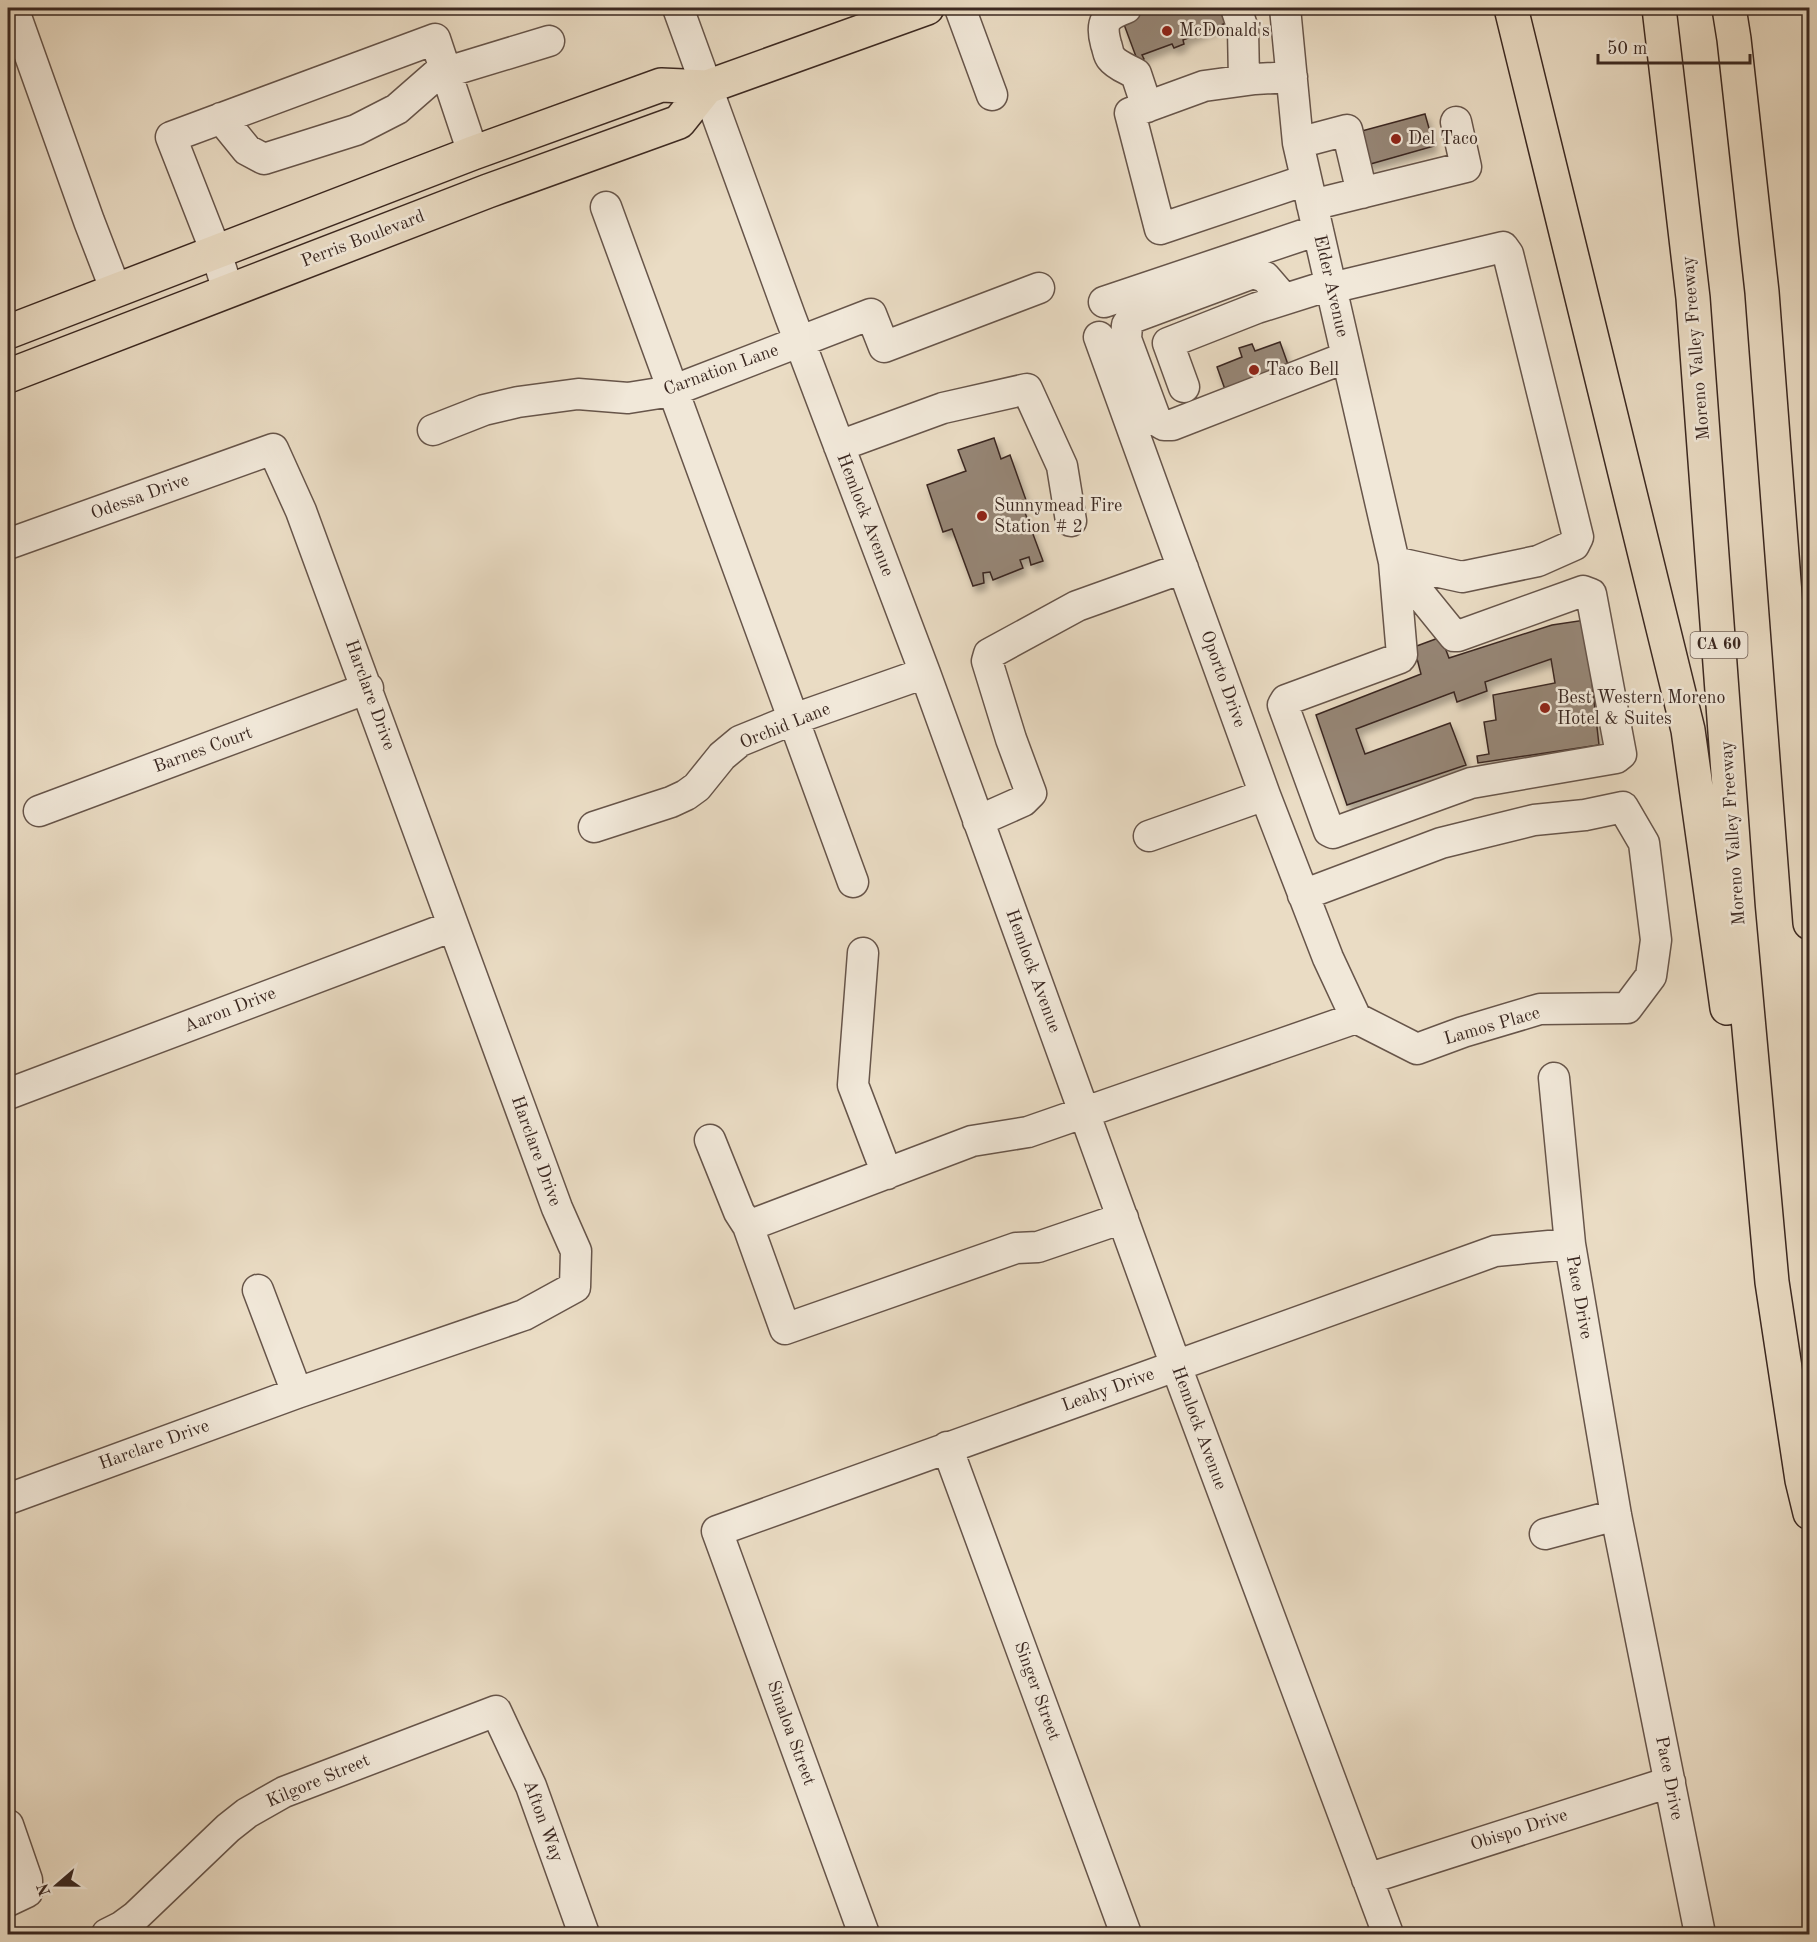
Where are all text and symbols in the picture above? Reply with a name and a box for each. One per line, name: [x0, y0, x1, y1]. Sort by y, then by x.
place label: McDonald's: [1179, 22, 1270, 40]
marker: McDonald's: [1160, 24, 1174, 38]
scale bar: [1598, 27, 1750, 65]
text: 50 m: [1607, 40, 1647, 58]
place label: Del Taco: [1408, 130, 1478, 148]
marker: Del Taco: [1389, 132, 1403, 146]
street label: Perris Boulevard: [299, 207, 427, 271]
street label: Elder Avenue: [1310, 233, 1352, 339]
street label: Moreno Valley Freeway: [1679, 255, 1713, 441]
street label: Carnation Lane: [661, 341, 781, 399]
place label: Taco Bell: [1266, 361, 1339, 379]
marker: Taco Bell: [1247, 363, 1261, 377]
street label: Hemlock Avenue: [833, 451, 897, 579]
street label: Odessa Drive: [88, 471, 192, 523]
place label: Sunnymead Fire Station # 2: [994, 497, 1122, 536]
marker: Sunnymead Fire Station # 2: [975, 509, 989, 523]
street label: Oporto Drive: [1197, 628, 1249, 730]
road number: CA 60: [1690, 632, 1748, 658]
street label: Harclare Drive: [342, 637, 398, 753]
place label: Best Western Moreno Hotel & Suites: [1557, 689, 1726, 728]
street label: Orchid Lane: [737, 700, 833, 752]
marker: Best Western Moreno Hotel & Suites: [1538, 701, 1552, 715]
street label: Barnes Court: [151, 724, 255, 776]
street label: Moreno Valley Freeway: [1718, 740, 1748, 926]
street label: Hemlock Avenue: [1002, 907, 1064, 1035]
street label: Aaron Drive: [182, 984, 278, 1036]
street label: Lamos Place: [1442, 1004, 1542, 1048]
street label: Harclare Drive: [508, 1093, 564, 1209]
street label: Pace Drive: [1563, 1254, 1595, 1340]
street label: Hemlock Avenue: [1168, 1364, 1230, 1492]
street label: Leahy Drive: [1059, 1365, 1157, 1415]
street label: Harclare Drive: [96, 1417, 212, 1473]
street label: Singer Street: [1011, 1639, 1063, 1743]
street label: Sinaloa Street: [764, 1678, 818, 1788]
street label: Pace Drive: [1652, 1735, 1686, 1821]
street label: Kilgore Street: [264, 1751, 372, 1811]
street label: Afton Way: [520, 1778, 566, 1865]
street label: Obispo Drive: [1468, 1806, 1570, 1854]
north arrow: [27, 1855, 87, 1915]
text: N: [35, 1880, 54, 1898]

